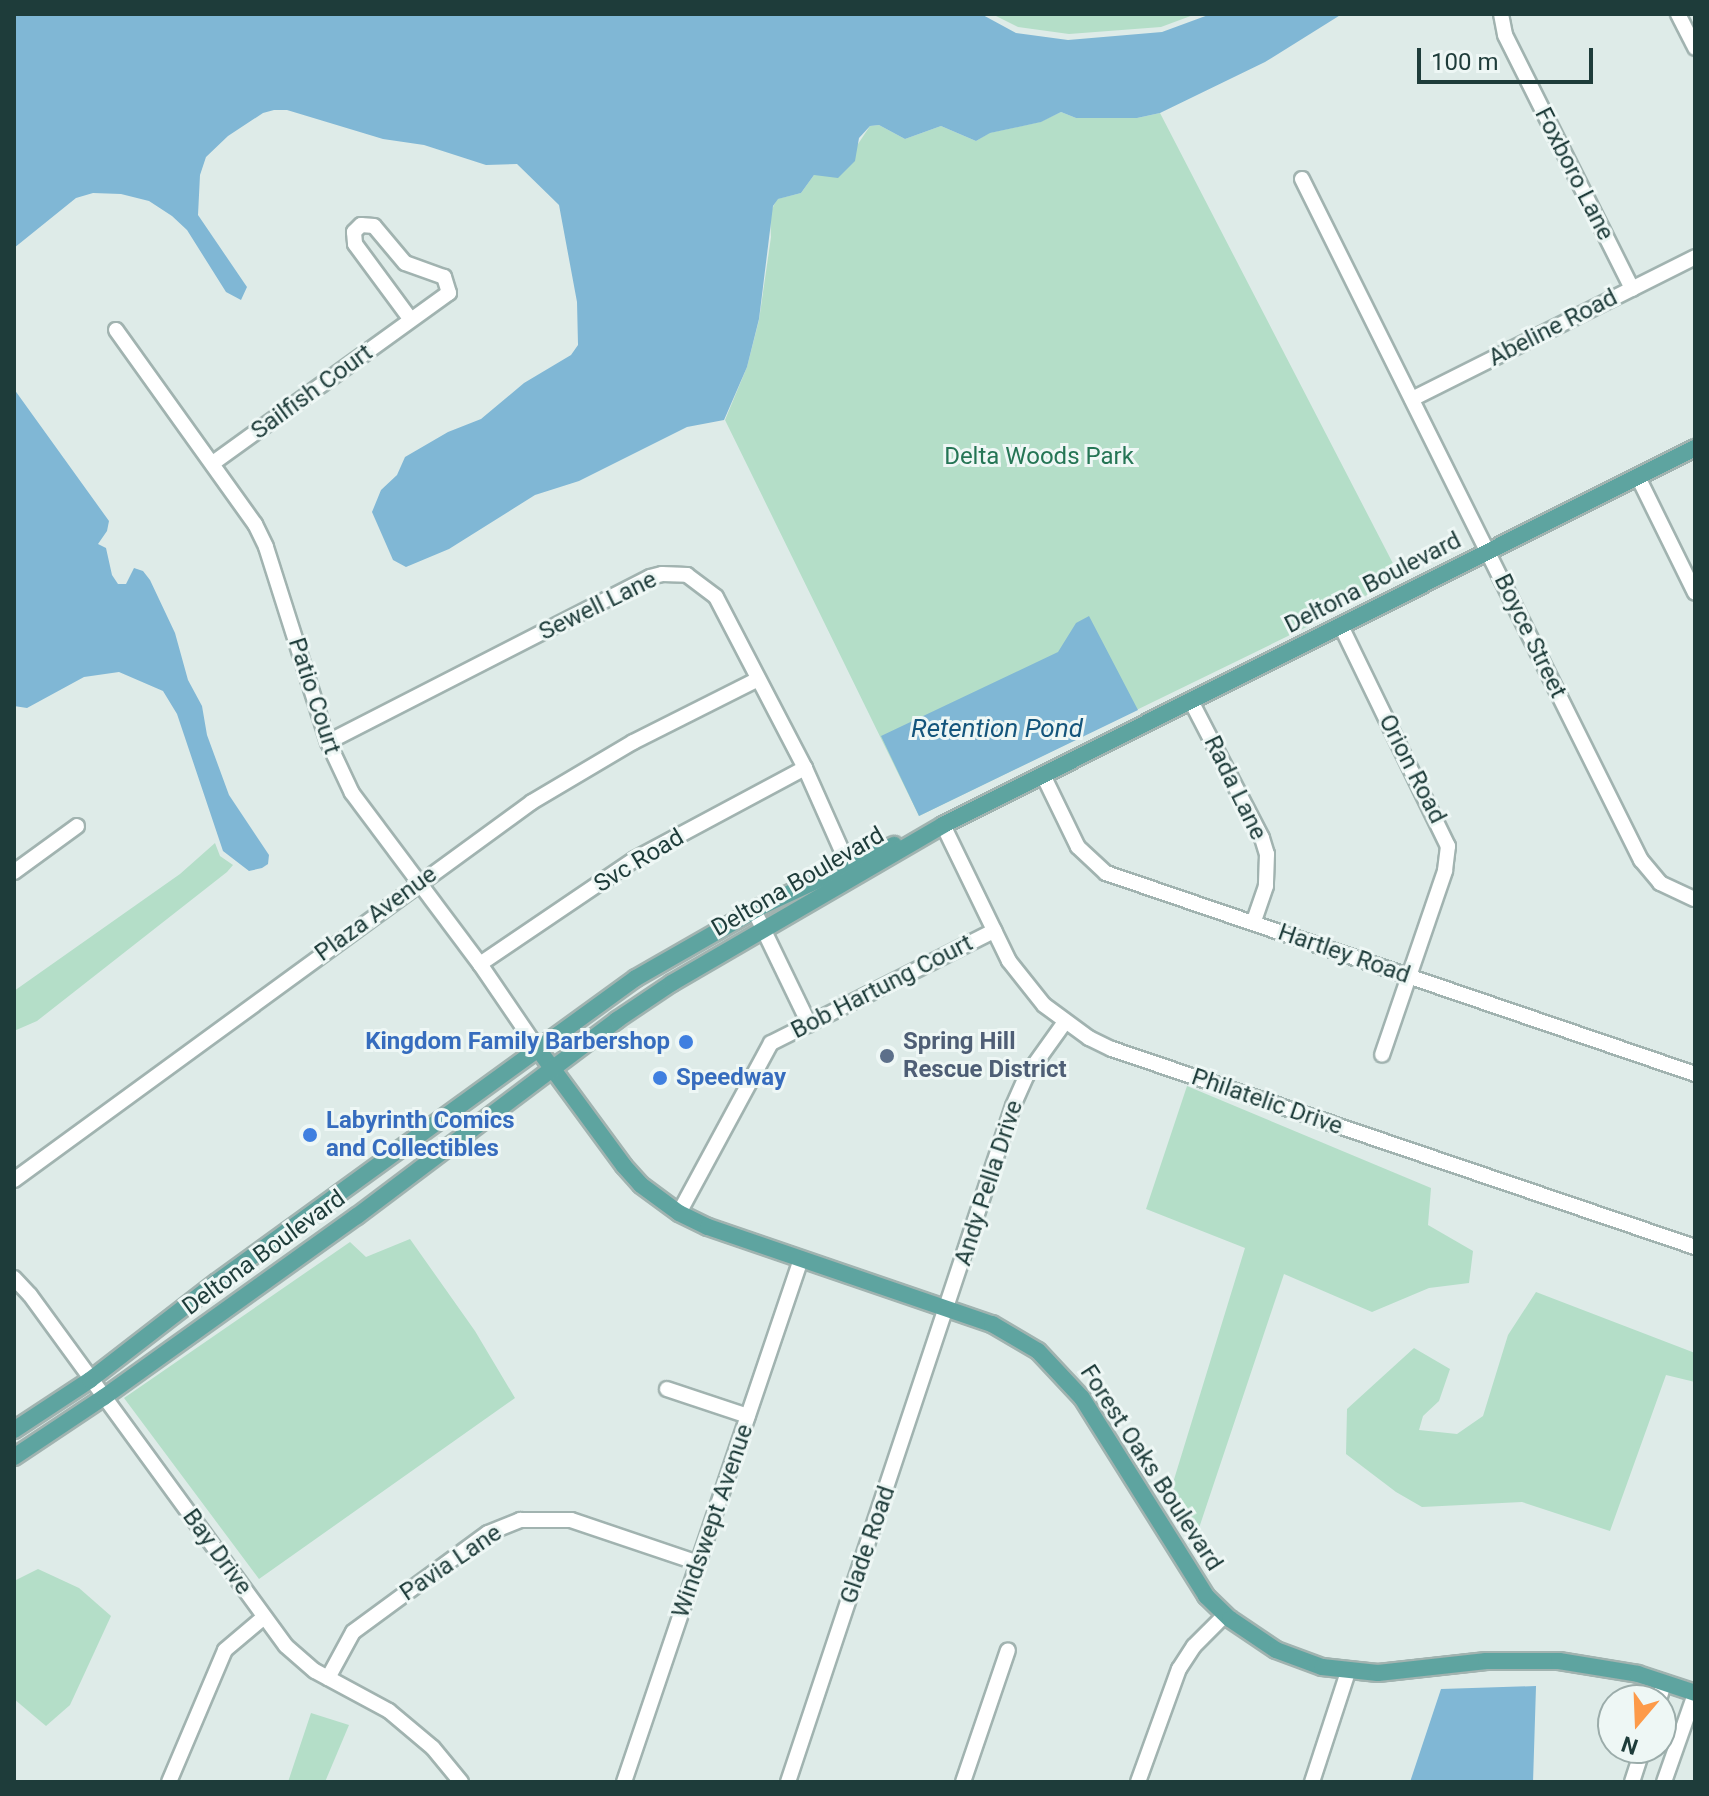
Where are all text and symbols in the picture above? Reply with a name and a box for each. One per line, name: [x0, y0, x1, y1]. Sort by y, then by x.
scale bar: [1421, 32, 1597, 82]
text: 100 m: [1431, 48, 1498, 76]
street label: Foxboro Lane: [1528, 103, 1620, 245]
street label: Abeline Road: [1484, 283, 1622, 373]
street label: Sailfish Court: [246, 338, 378, 446]
park label: Delta Woods Park: [944, 443, 1134, 471]
street label: Deltona Boulevard: [1280, 526, 1466, 640]
street label: Sewell Lane: [534, 565, 662, 647]
street label: Boyce Street: [1488, 569, 1572, 703]
street label: Patio Court: [282, 634, 346, 758]
street label: Orion Road: [1372, 710, 1452, 828]
water label: Retention Pond: [911, 713, 1083, 745]
street label: Rada Lane: [1197, 731, 1273, 845]
street label: Deltona Boulevard: [707, 821, 889, 943]
street label: Svc Road: [589, 823, 689, 899]
street label: Plaza Avenue: [310, 860, 442, 968]
street label: Hartley Road: [1274, 918, 1414, 990]
street label: Bob Hartung Court: [786, 929, 978, 1045]
place label: Kingdom Family Barbershop: [365, 1028, 670, 1056]
place label: Spring Hill Rescue District: [903, 1028, 1067, 1084]
marker: Kingdom Family Barbershop: [677, 1033, 695, 1051]
marker: Spring Hill Rescue District: [878, 1047, 896, 1065]
street label: Philatelic Drive: [1188, 1063, 1346, 1141]
place label: Speedway: [676, 1064, 786, 1092]
marker: Speedway: [651, 1069, 669, 1087]
street label: Andy Pella Drive: [949, 1097, 1029, 1269]
place label: Labyrinth Comics and Collectibles: [326, 1107, 515, 1163]
marker: Labyrinth Comics and Collectibles: [301, 1126, 319, 1144]
street label: Deltona Boulevard: [177, 1184, 351, 1322]
street label: Forest Oaks Boulevard: [1074, 1360, 1228, 1576]
street label: Windswept Avenue: [666, 1420, 760, 1622]
street label: Glade Road: [834, 1482, 902, 1608]
street label: Bay Drive: [176, 1503, 258, 1601]
street label: Pavia Lane: [395, 1519, 507, 1607]
north arrow: [1597, 1684, 1677, 1764]
text: N: [1618, 1731, 1641, 1760]

